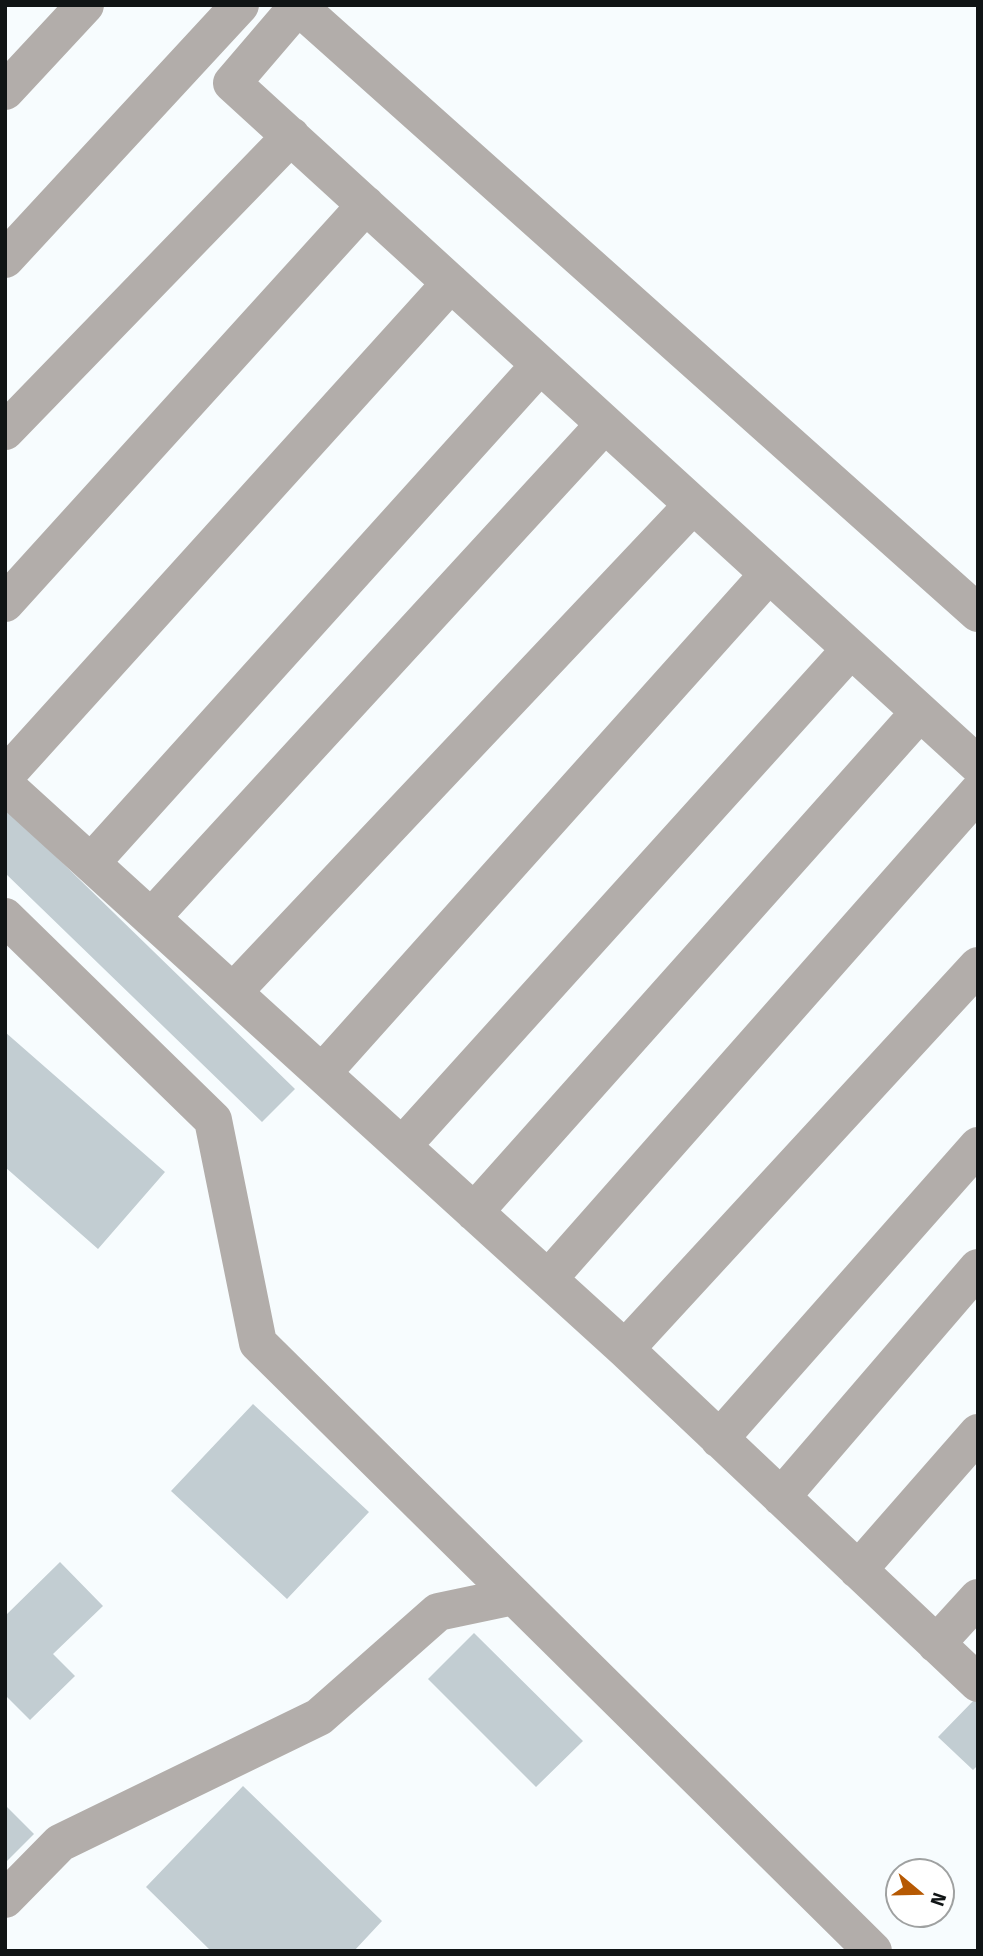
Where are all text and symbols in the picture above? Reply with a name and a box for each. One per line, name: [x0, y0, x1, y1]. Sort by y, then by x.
north arrow: [885, 1858, 955, 1928]
text: N: [926, 1890, 951, 1909]

